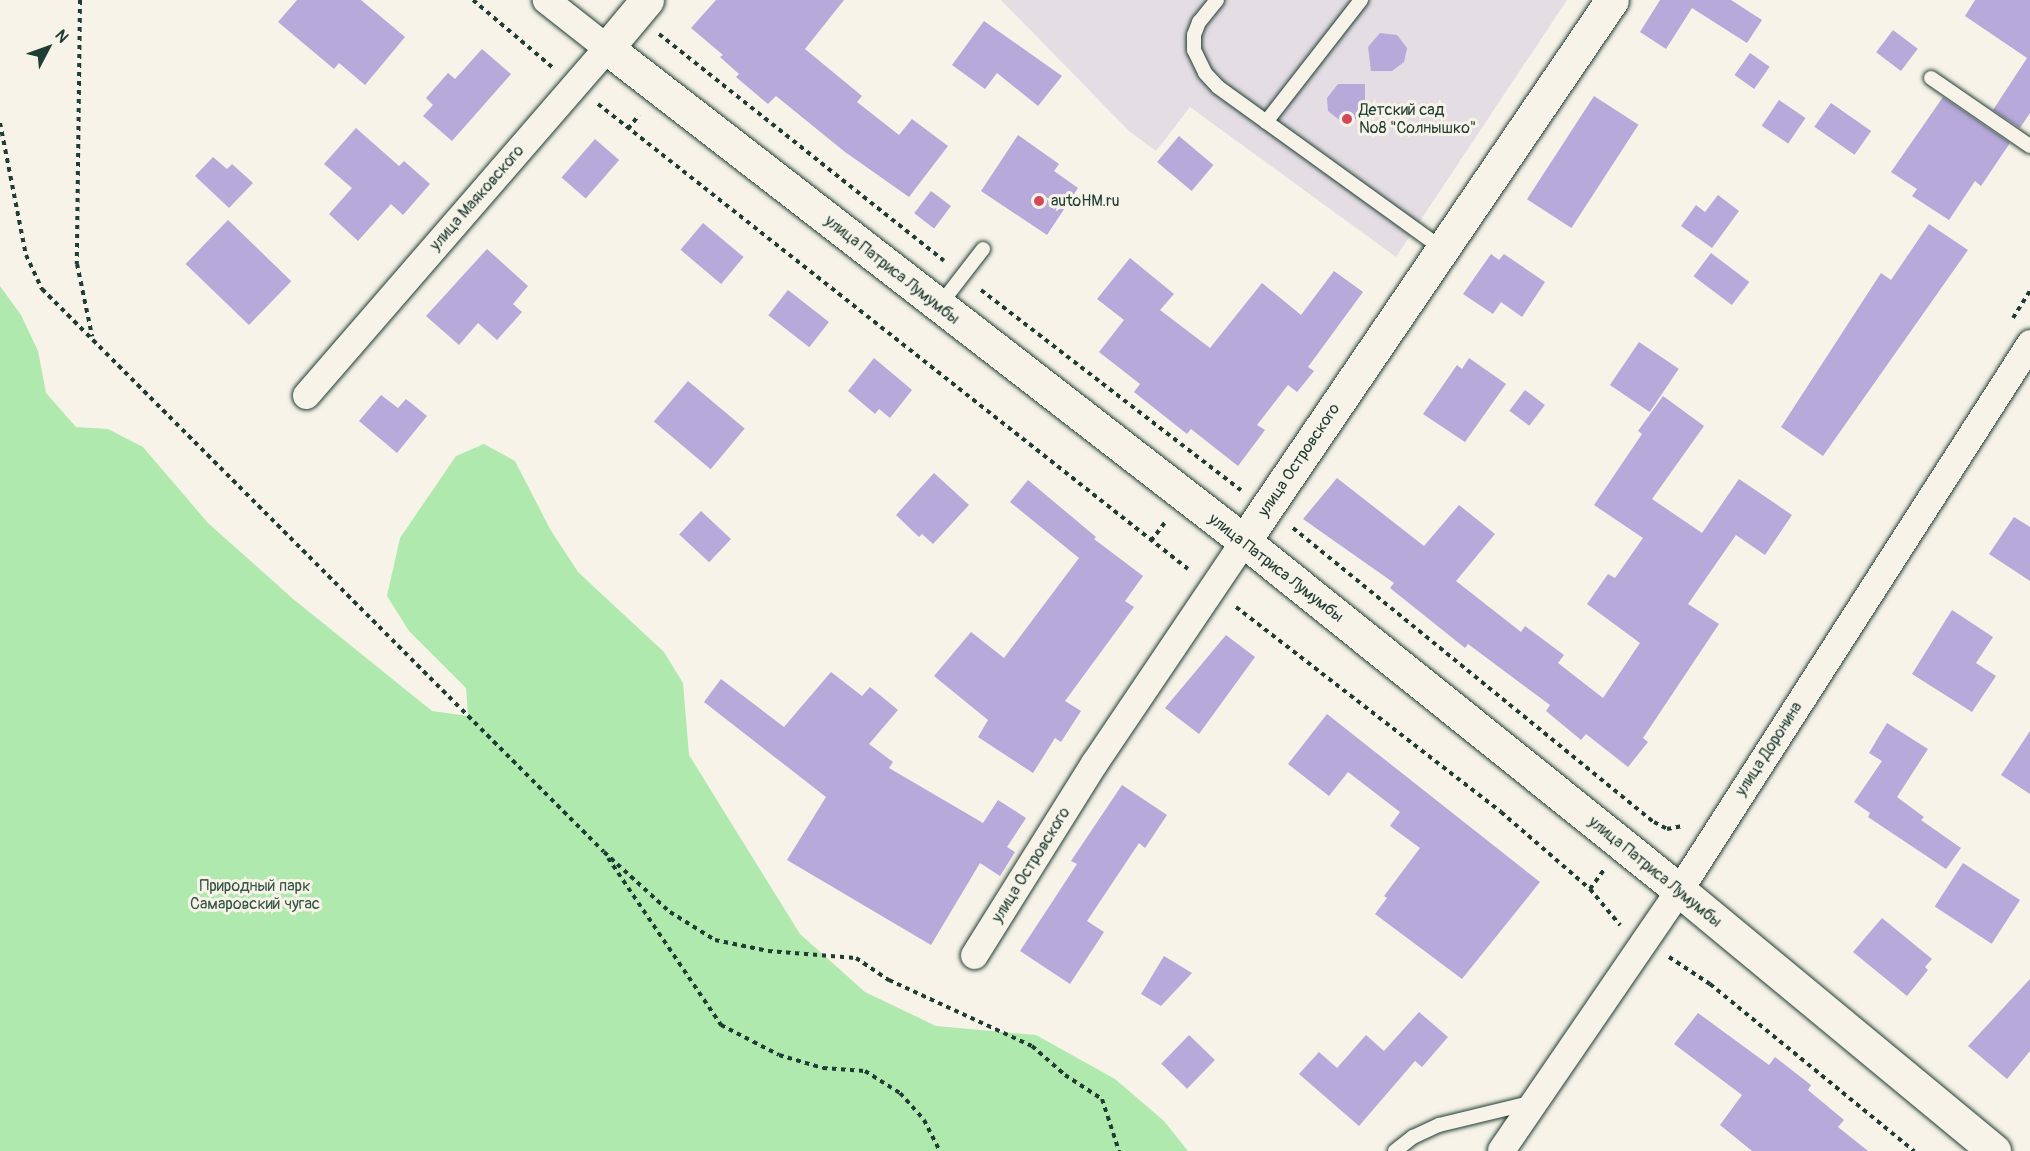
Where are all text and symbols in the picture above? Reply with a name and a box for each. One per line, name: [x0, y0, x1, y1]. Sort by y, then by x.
north arrow: [18, 18, 78, 78]
text: N: [50, 26, 73, 47]
place label: Детский сад №8 "Солнышко": [1359, 100, 1476, 138]
marker: Детский сад №8 "Солнышко": [1340, 112, 1354, 126]
street label: улица Маяковского: [426, 141, 528, 255]
place label: autoHM.ru: [1051, 191, 1120, 211]
marker: autoHM.ru: [1032, 194, 1046, 208]
street label: улица Патриса Лумумбы: [821, 211, 963, 329]
street label: улица Островского: [1254, 400, 1344, 520]
street label: улица Патриса Лумумбы: [1205, 509, 1347, 627]
street label: улица Доронина: [1731, 698, 1807, 800]
street label: улица Островского: [988, 804, 1074, 926]
street label: улица Патриса Лумумбы: [1584, 812, 1726, 932]
park label: Природный парк Самаровский чугас: [190, 876, 320, 914]

